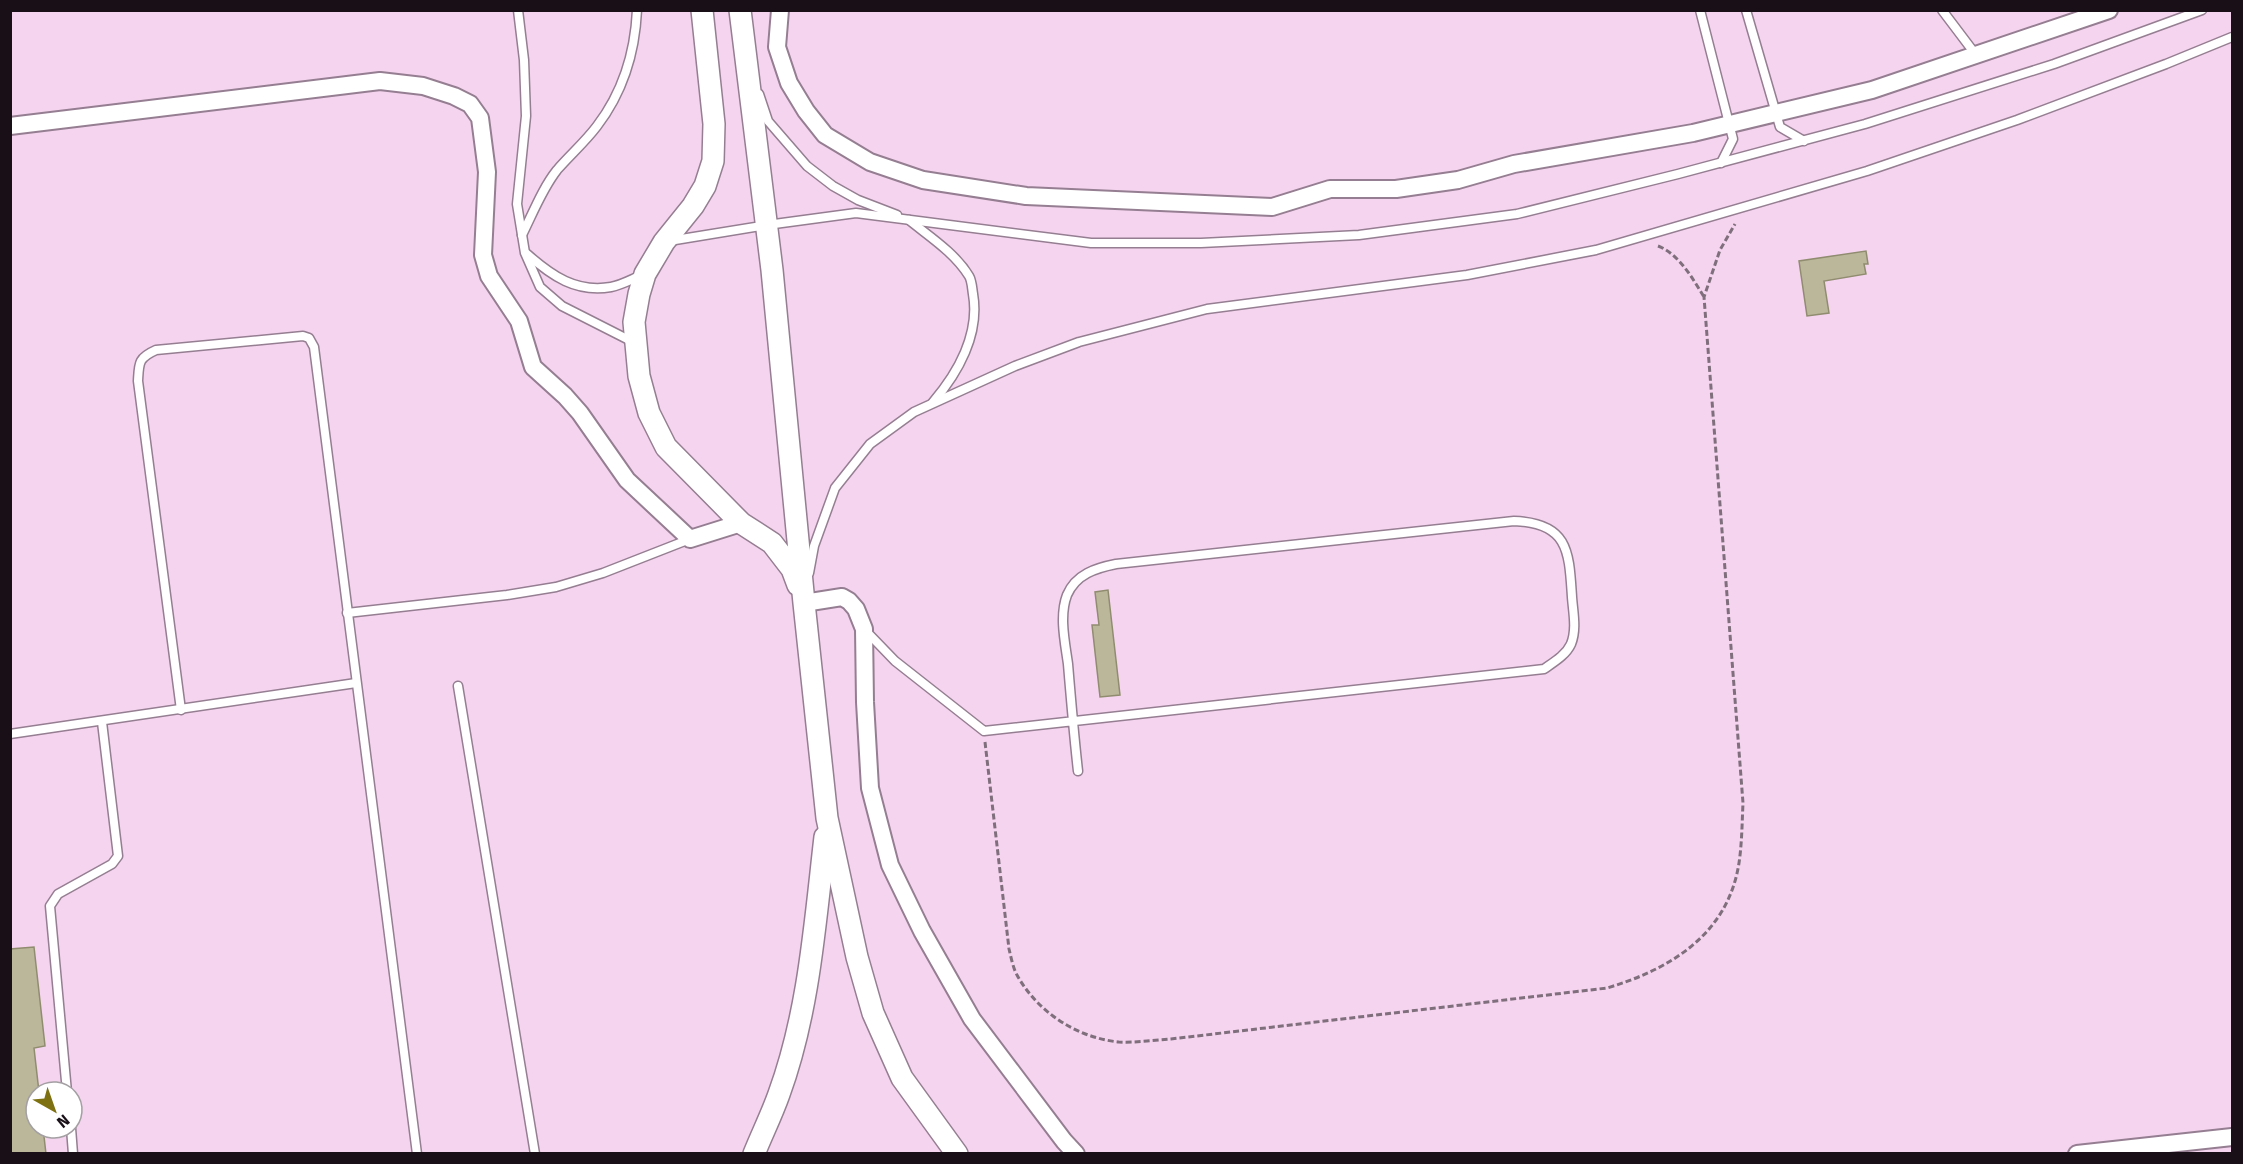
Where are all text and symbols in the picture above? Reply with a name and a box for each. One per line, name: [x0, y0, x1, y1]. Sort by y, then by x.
north arrow: [24, 1080, 84, 1140]
text: N: [53, 1110, 73, 1132]

